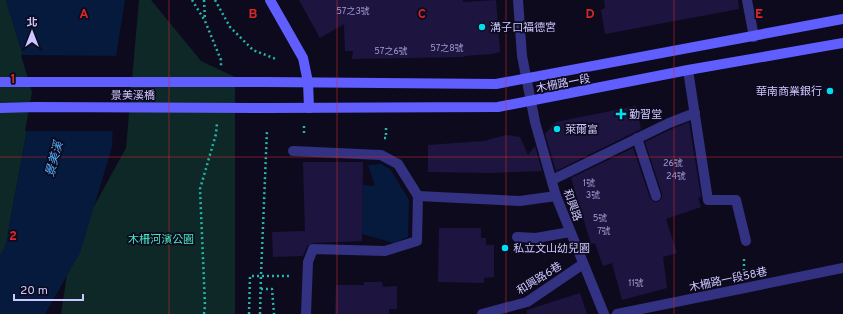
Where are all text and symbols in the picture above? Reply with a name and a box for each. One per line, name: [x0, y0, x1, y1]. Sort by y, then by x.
house number: 57之3號: [336, 6, 370, 17]
text: A: [79, 7, 89, 23]
text: B: [249, 7, 258, 23]
text: C: [418, 7, 426, 23]
text: D: [585, 7, 595, 23]
text: E: [755, 7, 763, 23]
north arrow: [12, 12, 52, 52]
text: 北: [27, 16, 38, 30]
place label: 溝子口福德宮: [490, 21, 556, 35]
marker: 溝子口福德宮: [477, 22, 487, 32]
house number: 57之8號: [430, 43, 464, 54]
house number: 57之6號: [374, 46, 408, 57]
text: 1: [10, 72, 16, 88]
street label: 木柵路一段: [535, 72, 592, 96]
place label: 華南商業銀行: [756, 85, 822, 99]
marker: 華南商業銀行: [825, 86, 835, 96]
street label: 景美溪橋: [111, 89, 155, 103]
place label: 勤習堂: [629, 108, 662, 122]
marker: 勤習堂: [616, 109, 626, 119]
place label: 萊爾富: [565, 123, 598, 137]
marker: 萊爾富: [552, 124, 562, 134]
water label: 景美溪: [43, 138, 68, 179]
house number: 26號: [663, 158, 683, 169]
house number: 24號: [666, 171, 686, 182]
house number: 1號: [583, 178, 595, 189]
street label: 和興路: [560, 187, 584, 223]
house number: 3號: [586, 190, 600, 201]
house number: 5號: [593, 213, 607, 224]
house number: 7號: [597, 226, 611, 237]
text: 2: [9, 229, 17, 245]
park label: 木柵河濱公園: [128, 233, 194, 247]
place label: 私立文山幼兒園: [513, 242, 590, 256]
marker: 私立文山幼兒園: [500, 243, 510, 253]
street label: 和興路6巷: [514, 260, 565, 298]
street label: 木柵路一段58巷: [688, 265, 769, 295]
scale bar: [14, 276, 83, 302]
house number: 11號: [628, 278, 644, 289]
text: 20 m: [20, 283, 48, 299]

